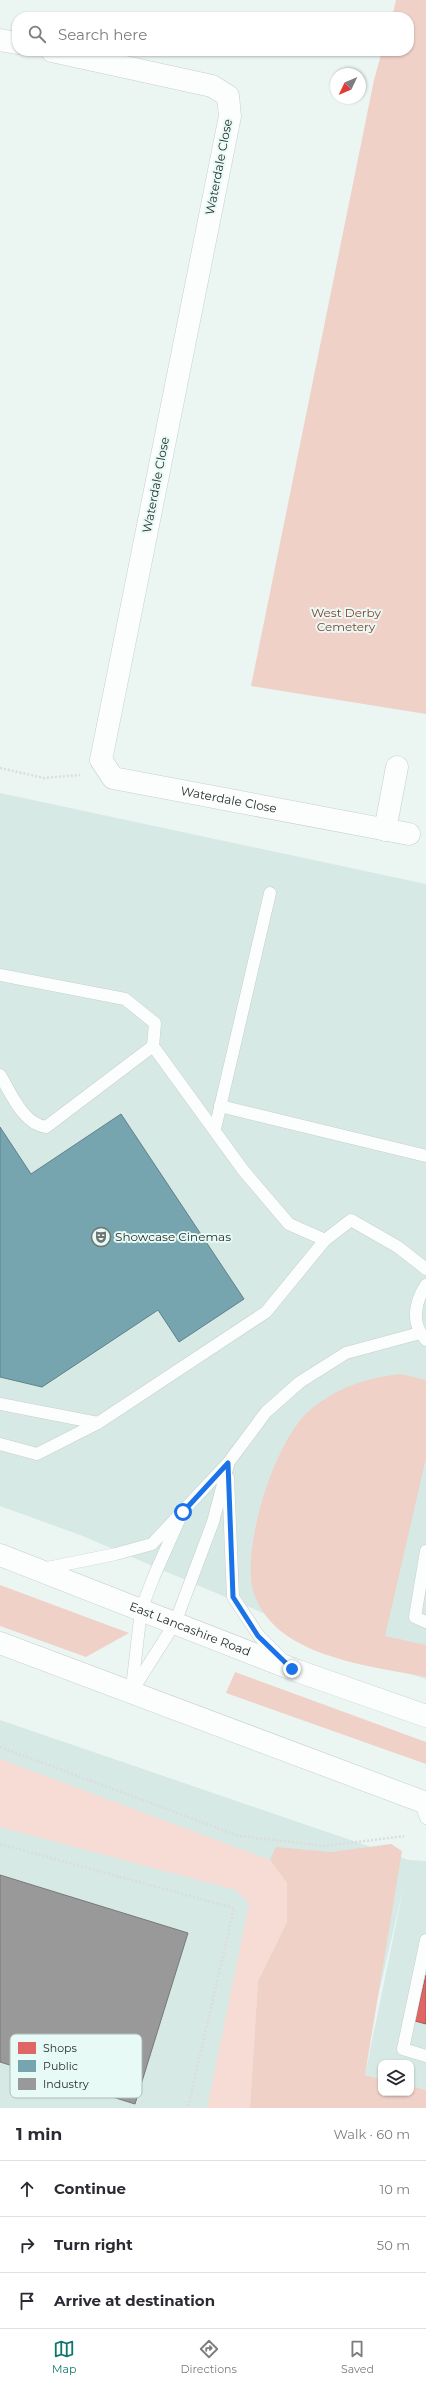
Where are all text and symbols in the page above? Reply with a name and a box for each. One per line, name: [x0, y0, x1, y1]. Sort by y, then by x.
search box: [12, 12, 414, 56]
icon: search: [26, 23, 48, 45]
text: Search here: [58, 25, 147, 44]
north arrow: [330, 68, 366, 104]
street label: Waterdale Close: [202, 118, 235, 216]
street label: Waterdale Close: [139, 436, 172, 534]
park label: West Derby Cemetery: [311, 605, 382, 634]
street label: Waterdale Close: [180, 783, 278, 816]
theatre icon: Showcase Cinemas: [90, 1226, 112, 1248]
place label: Showcase Cinemas: [115, 1229, 231, 1244]
route start: [174, 1503, 192, 1521]
street label: East Lancashire Road: [128, 1598, 253, 1659]
route end: [283, 1660, 301, 1678]
legend: [10, 2034, 142, 2098]
text: Shops: [43, 2041, 78, 2055]
text: Public: [43, 2059, 78, 2073]
map controls: [378, 2060, 414, 2096]
button: layers: [378, 2060, 414, 2096]
text: Industry: [43, 2077, 89, 2091]
text: 1 min: [16, 2124, 62, 2144]
text: Walk · 60 m: [334, 2126, 410, 2142]
icon: ahead: [16, 2178, 38, 2200]
text: Continue: [54, 2179, 126, 2198]
text: 10 m: [380, 2181, 410, 2197]
icon: right: [16, 2234, 38, 2256]
text: Turn right: [54, 2235, 133, 2254]
text: 50 m: [377, 2237, 410, 2253]
icon: arrive: [16, 2290, 38, 2312]
text: Arrive at destination: [54, 2291, 215, 2310]
tab: Map: [52, 2338, 76, 2376]
tab: Directions: [181, 2338, 237, 2376]
tab: Saved: [341, 2338, 374, 2376]

